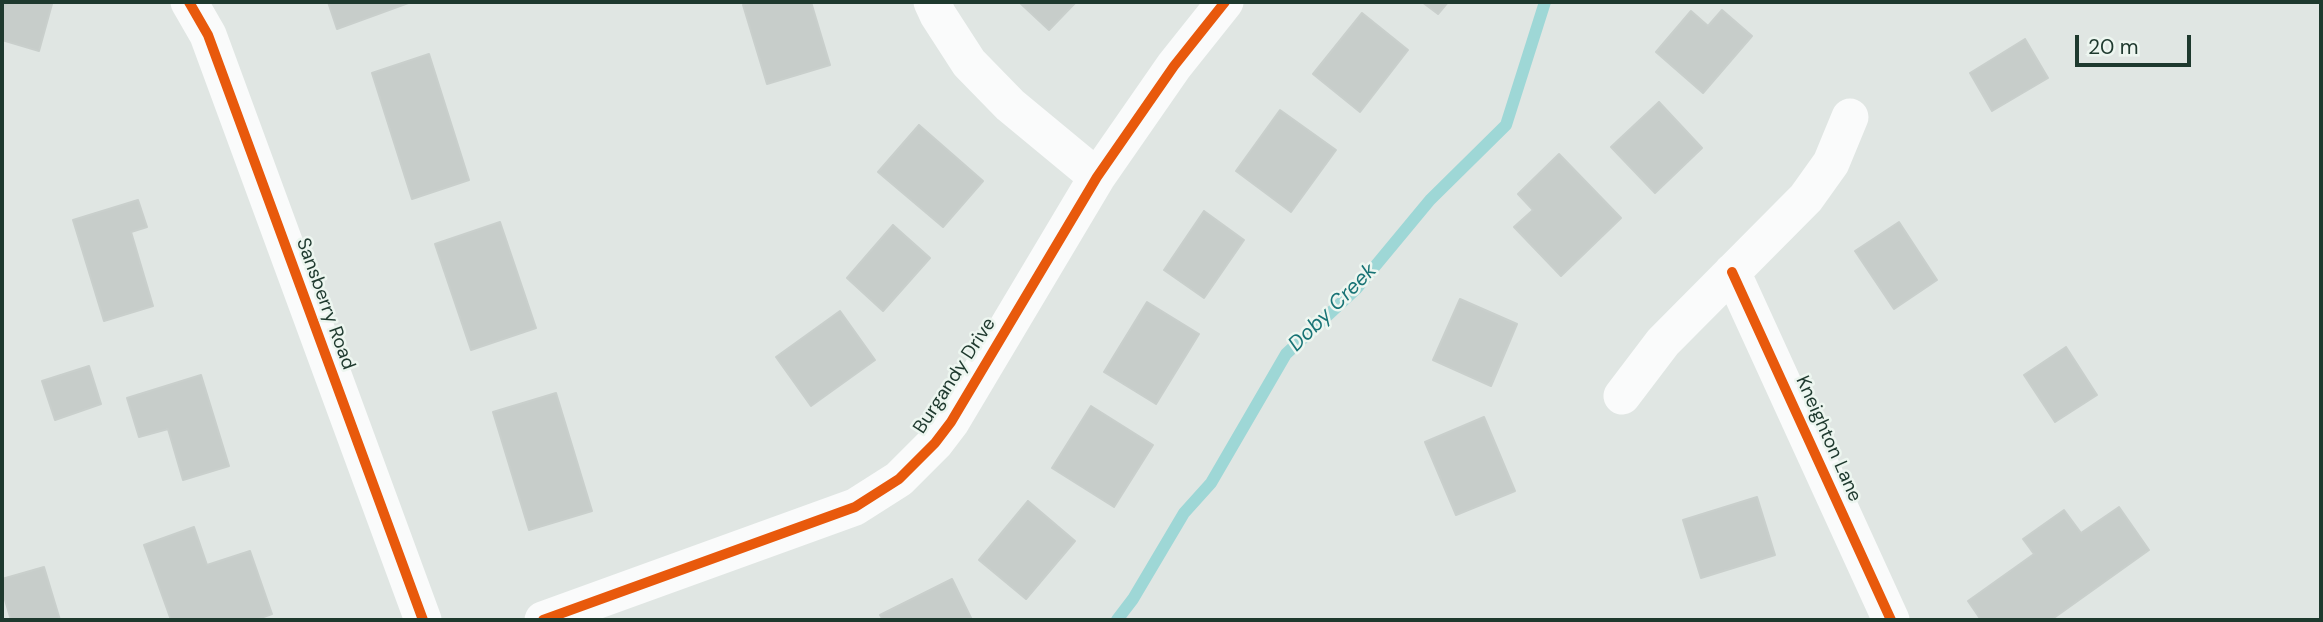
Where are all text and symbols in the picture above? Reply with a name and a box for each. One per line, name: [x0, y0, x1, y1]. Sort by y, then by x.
scale bar: [2078, 21, 2194, 65]
text: 20 m: [2088, 33, 2139, 61]
street label: Sansberry Road: [291, 235, 359, 373]
water label: Doby Creek: [1284, 259, 1382, 357]
street label: Burgandy Drive: [909, 314, 1001, 438]
street label: Kneighton Lane: [1790, 373, 1866, 505]

